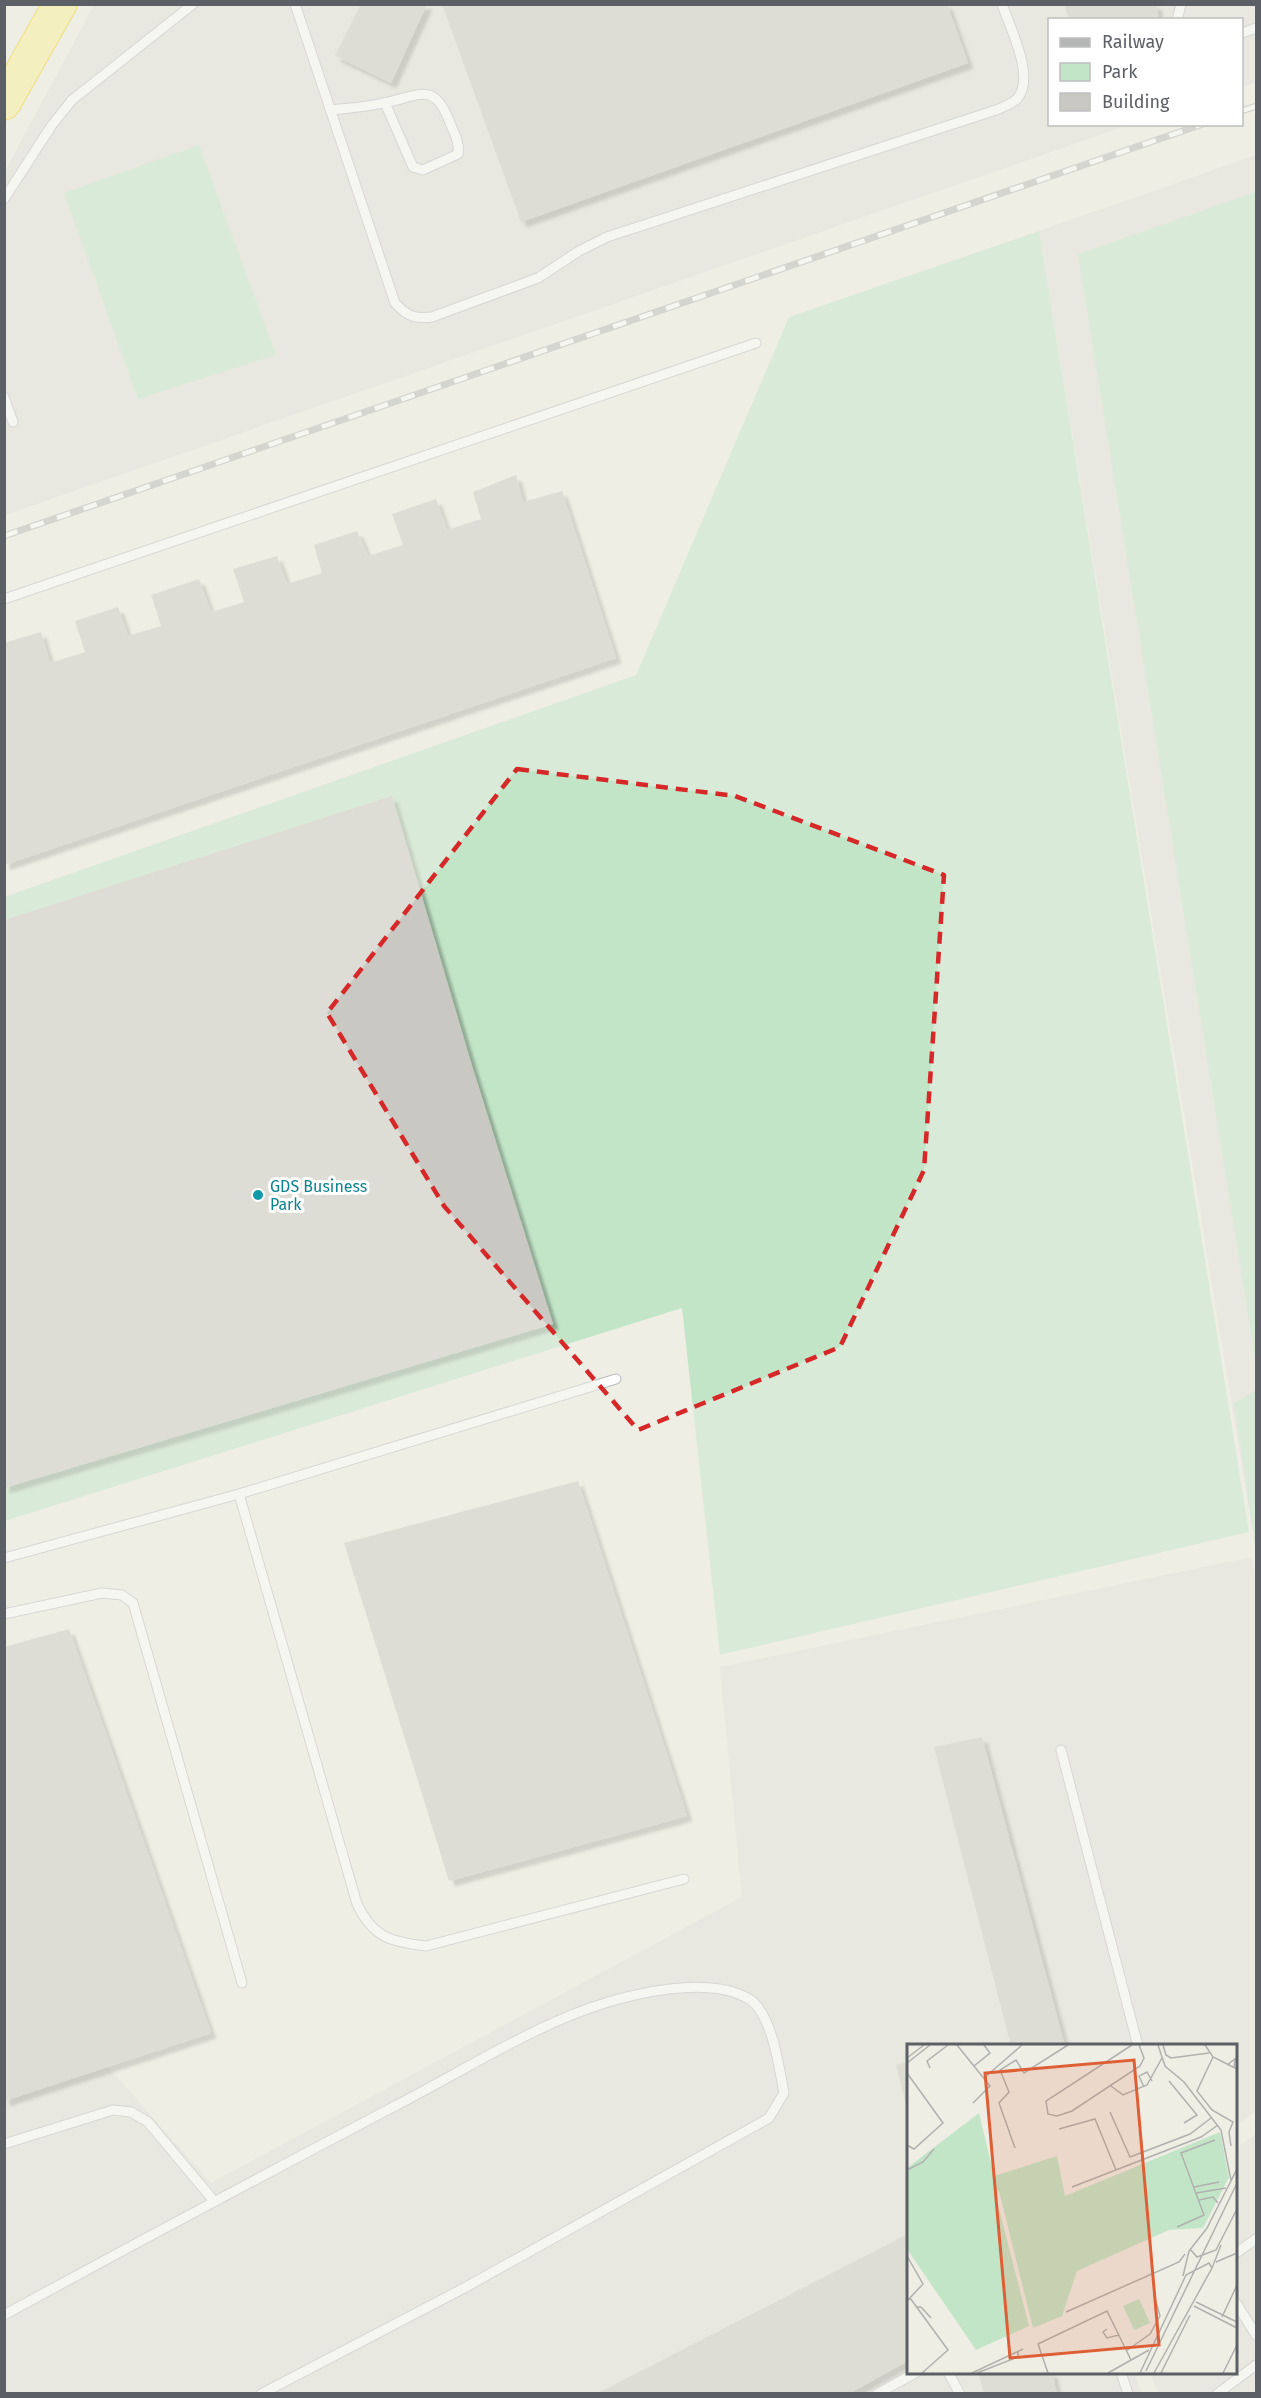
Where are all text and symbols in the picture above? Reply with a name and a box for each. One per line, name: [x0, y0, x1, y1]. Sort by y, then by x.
legend: [1048, 18, 1243, 126]
text: Railway: [1102, 31, 1164, 53]
text: Park: [1102, 61, 1138, 83]
text: Building: [1102, 91, 1170, 113]
place label: GDS Business Park: [270, 1177, 367, 1214]
marker: GDS Business Park: [251, 1188, 265, 1202]
inset map: [907, 2044, 1237, 2374]

